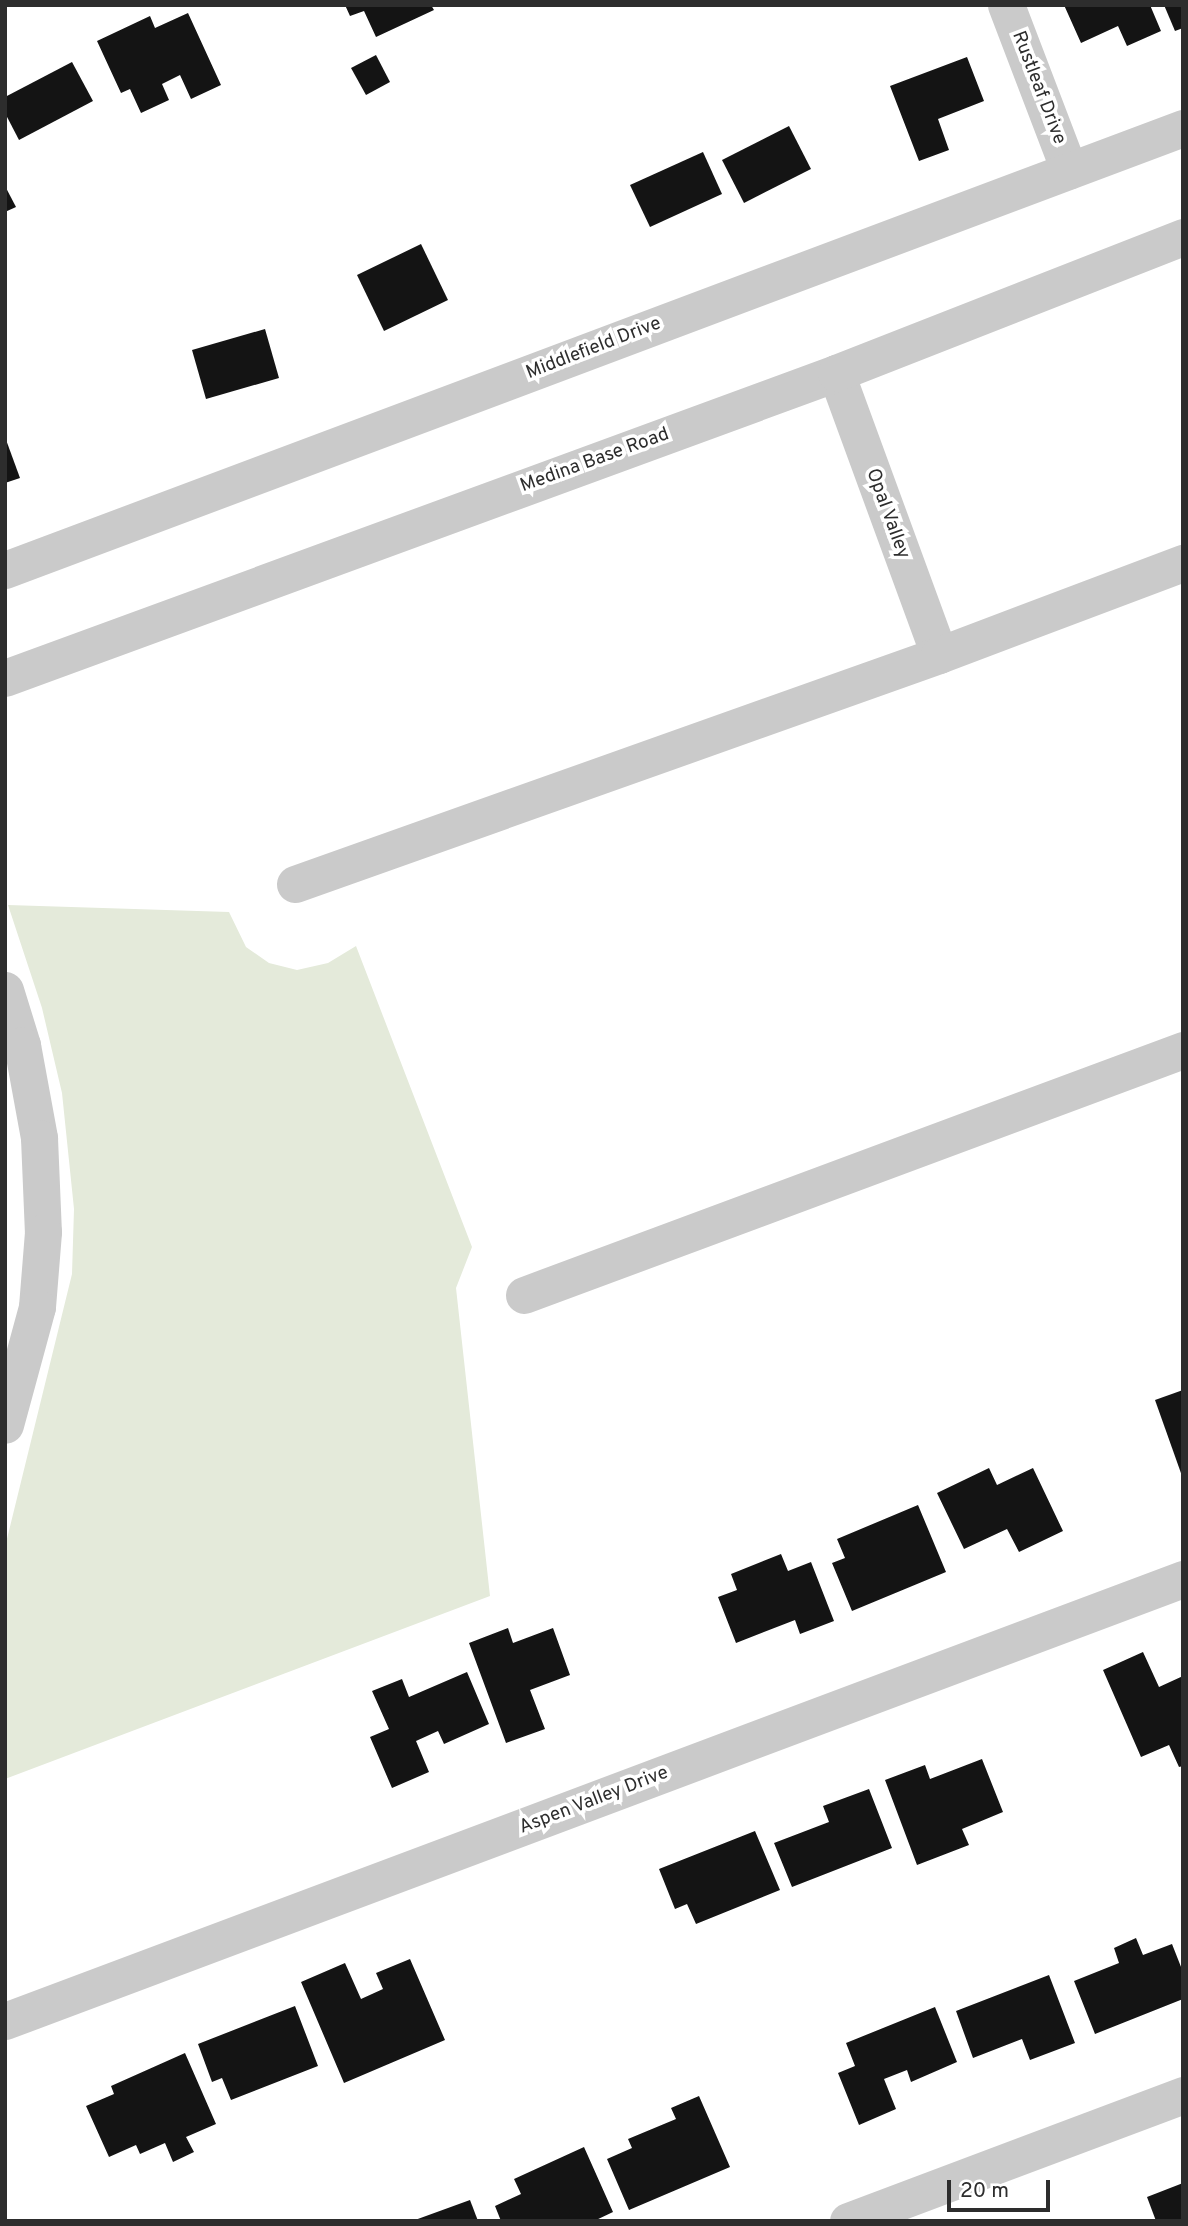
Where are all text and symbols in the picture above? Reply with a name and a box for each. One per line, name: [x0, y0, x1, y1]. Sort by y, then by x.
street label: Rustleaf Drive: [1006, 28, 1070, 148]
street label: Middlefield Drive: [523, 313, 665, 385]
street label: Medina Base Road: [517, 423, 673, 499]
street label: Opal Valley: [860, 465, 914, 563]
street label: Aspen Valley Drive: [516, 1762, 672, 1840]
scale bar: [950, 2166, 1053, 2210]
text: 20 m: [960, 2178, 1009, 2205]

